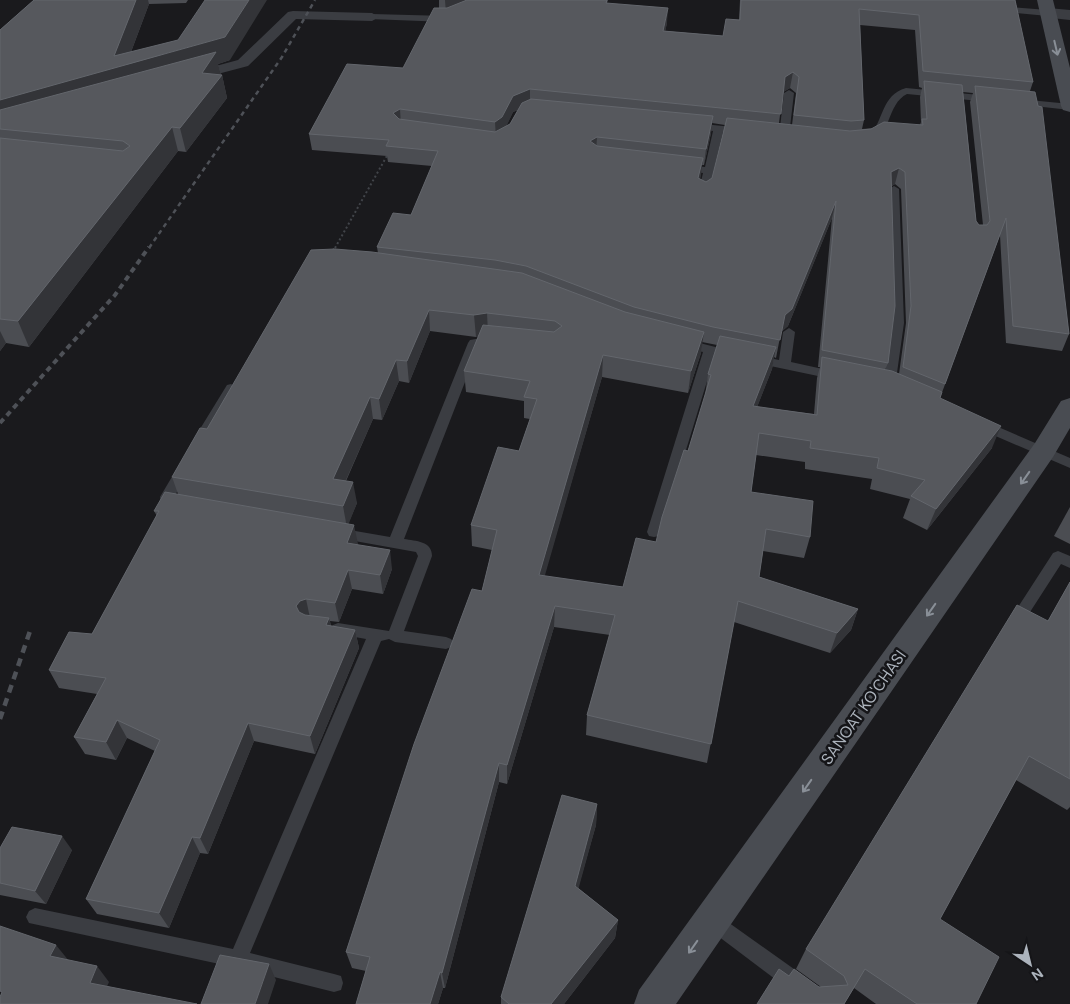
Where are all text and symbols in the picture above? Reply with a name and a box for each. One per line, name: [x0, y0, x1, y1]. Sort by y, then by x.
one-way arrow: [1052, 39, 1061, 55]
one-way arrow: [1020, 470, 1030, 484]
one-way arrow: [926, 603, 936, 617]
street label: SANOAT KO'CHASI: [816, 646, 911, 769]
one-way arrow: [802, 779, 812, 793]
north arrow: [1005, 939, 1055, 989]
one-way arrow: [688, 940, 698, 954]
text: N: [1028, 964, 1047, 985]

